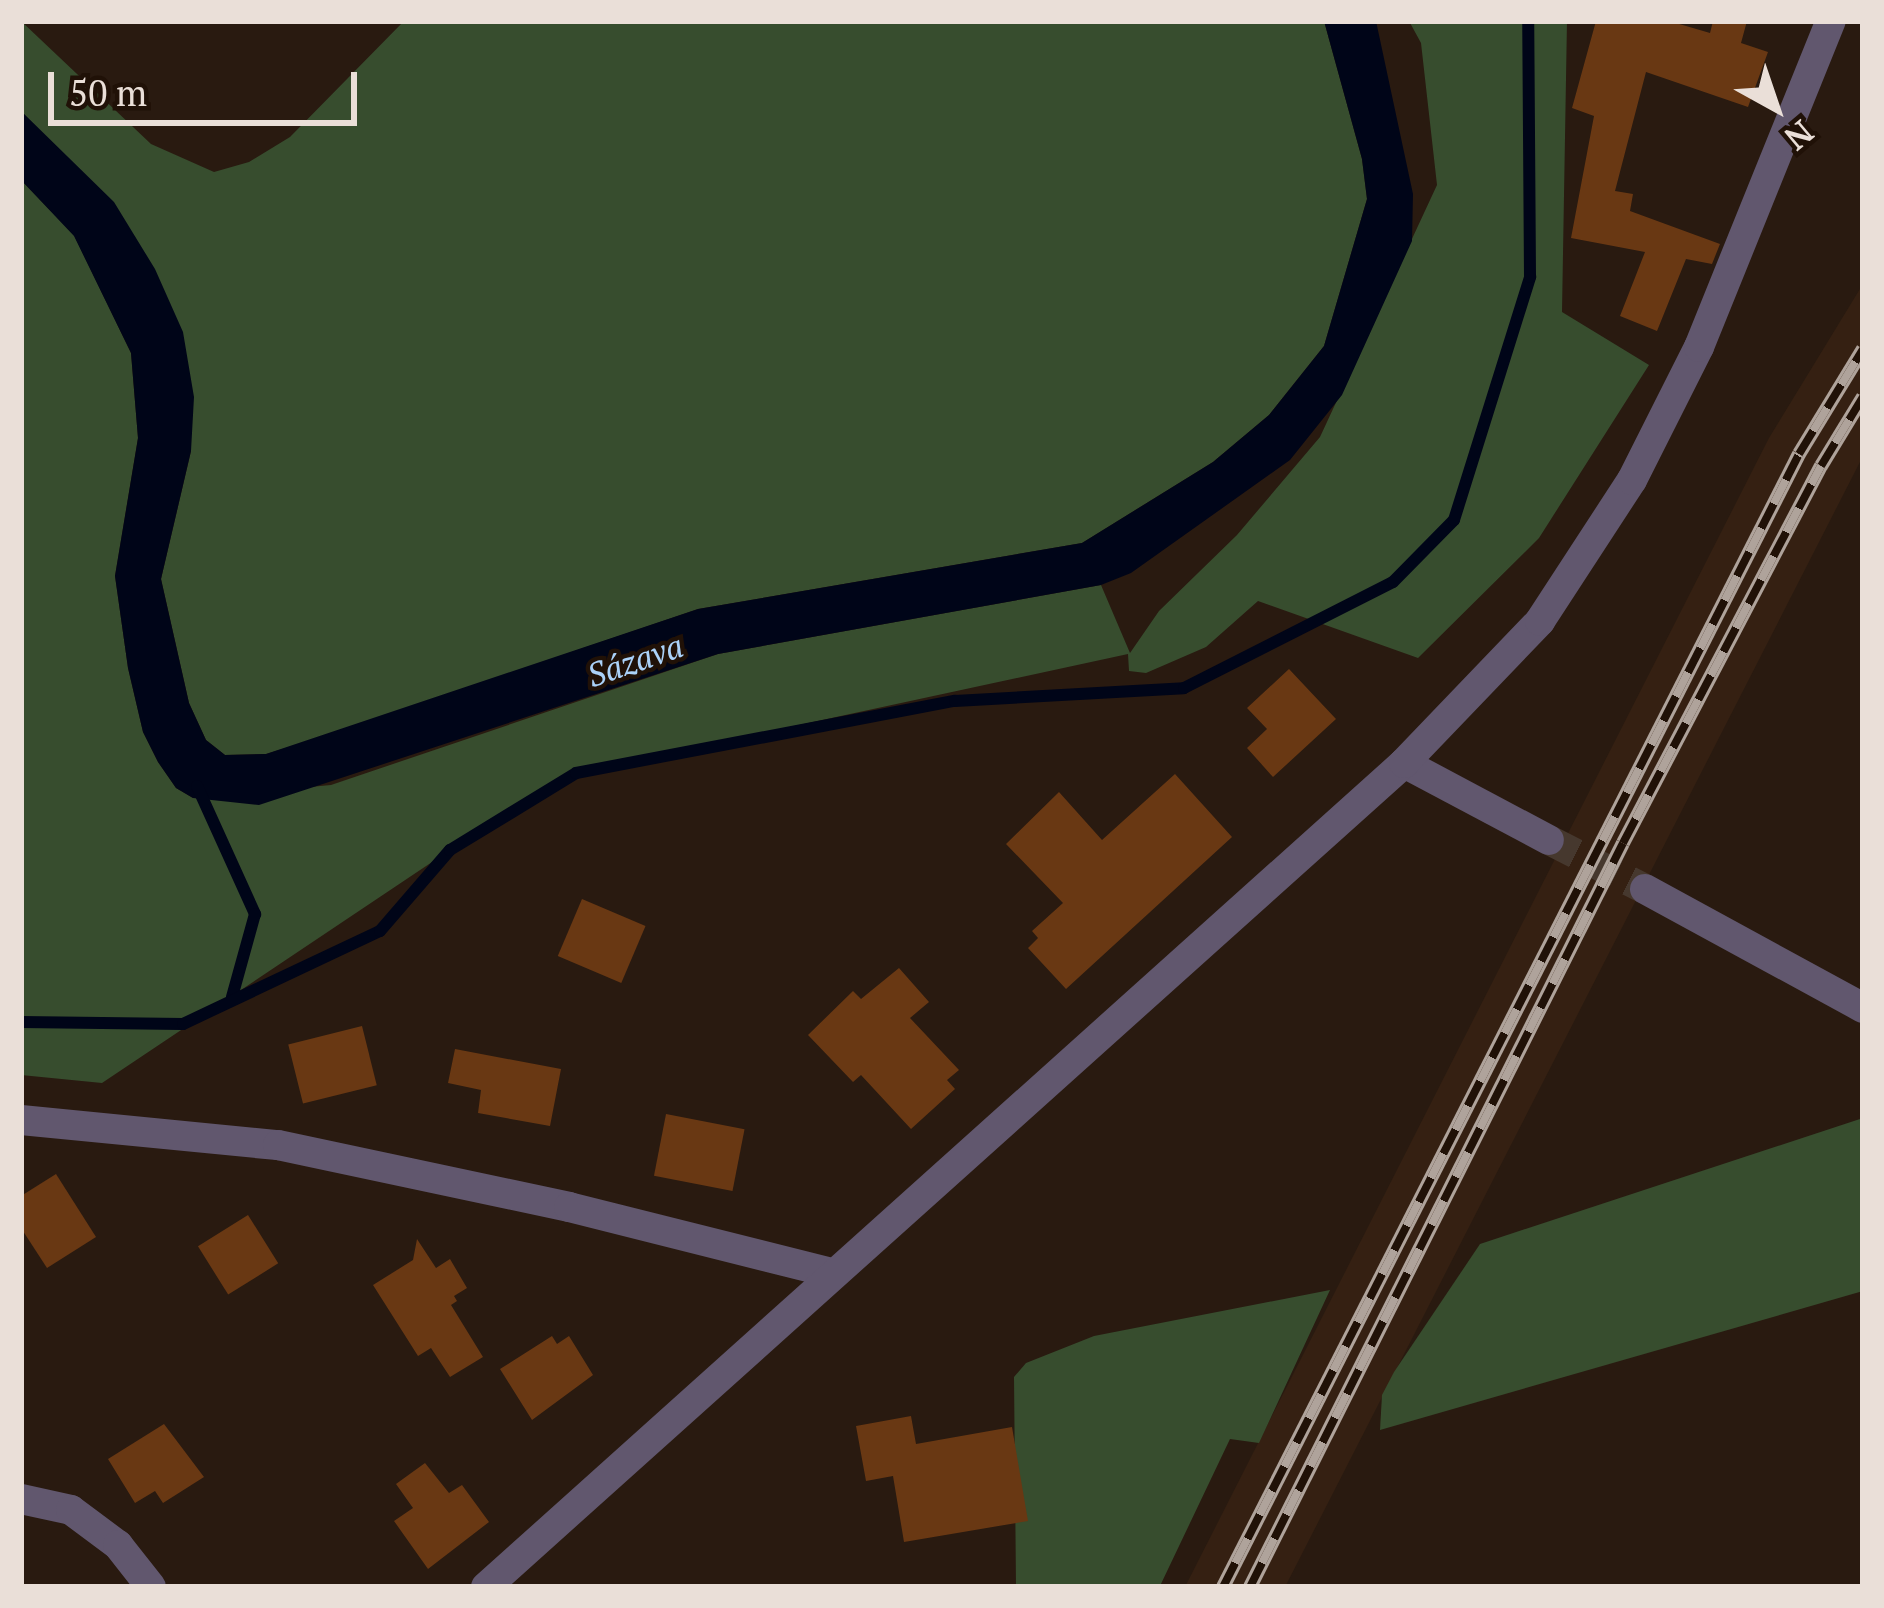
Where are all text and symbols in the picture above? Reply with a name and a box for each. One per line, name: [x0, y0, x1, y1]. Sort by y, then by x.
scale bar: [54, 48, 363, 122]
north arrow: [1716, 48, 1836, 168]
text: 50 m: [69, 69, 147, 116]
text: N: [1776, 111, 1823, 160]
water label: Sázava: [582, 625, 688, 695]

